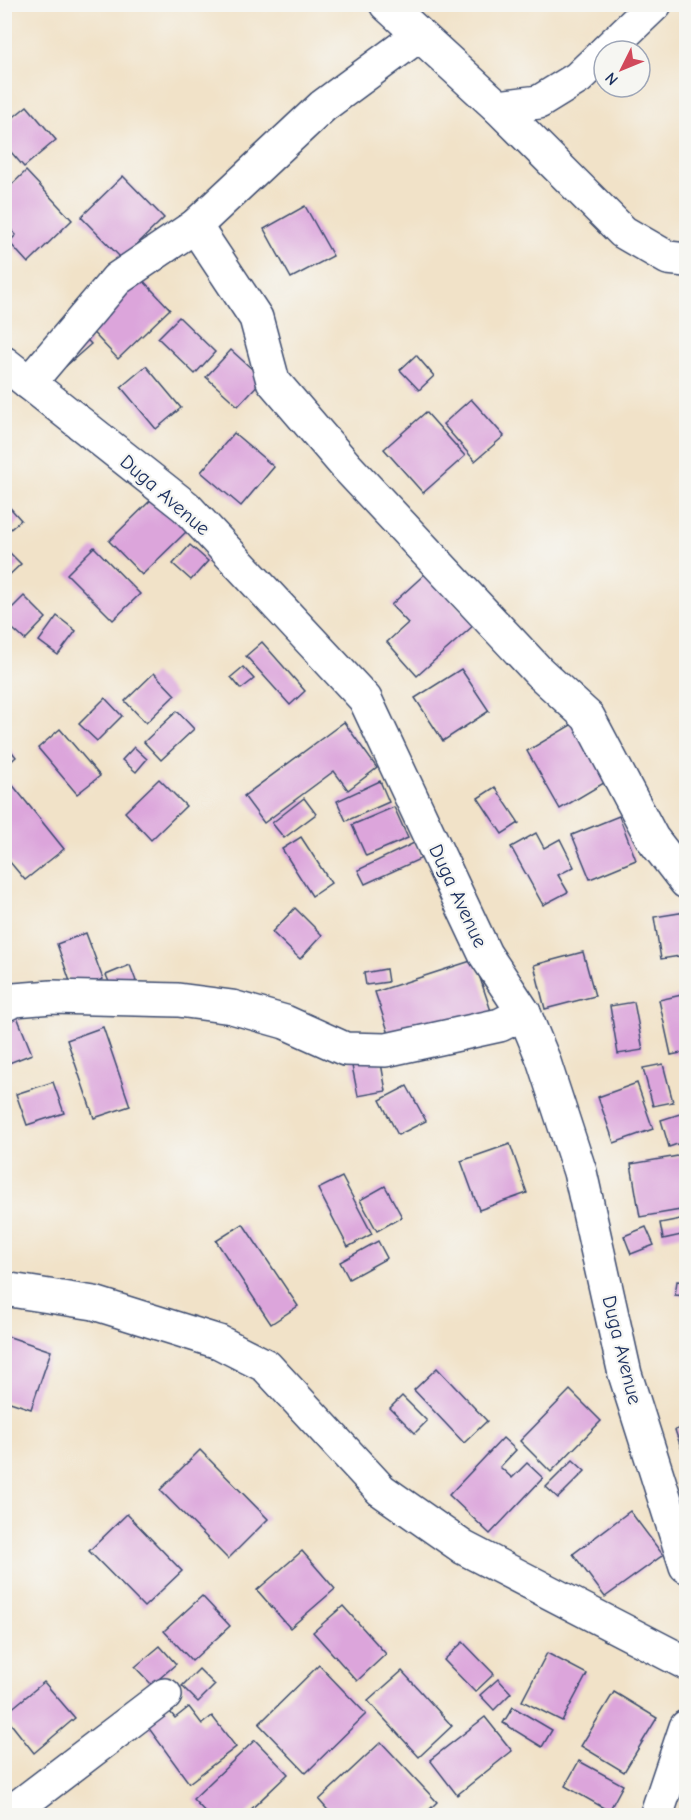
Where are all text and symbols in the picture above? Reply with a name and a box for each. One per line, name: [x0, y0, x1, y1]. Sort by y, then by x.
north arrow: [592, 39, 652, 99]
text: N: [602, 69, 622, 89]
street label: Duga Avenue: [115, 450, 215, 540]
street label: Duga Avenue: [424, 841, 492, 951]
street label: Duga Avenue: [597, 1293, 647, 1407]

